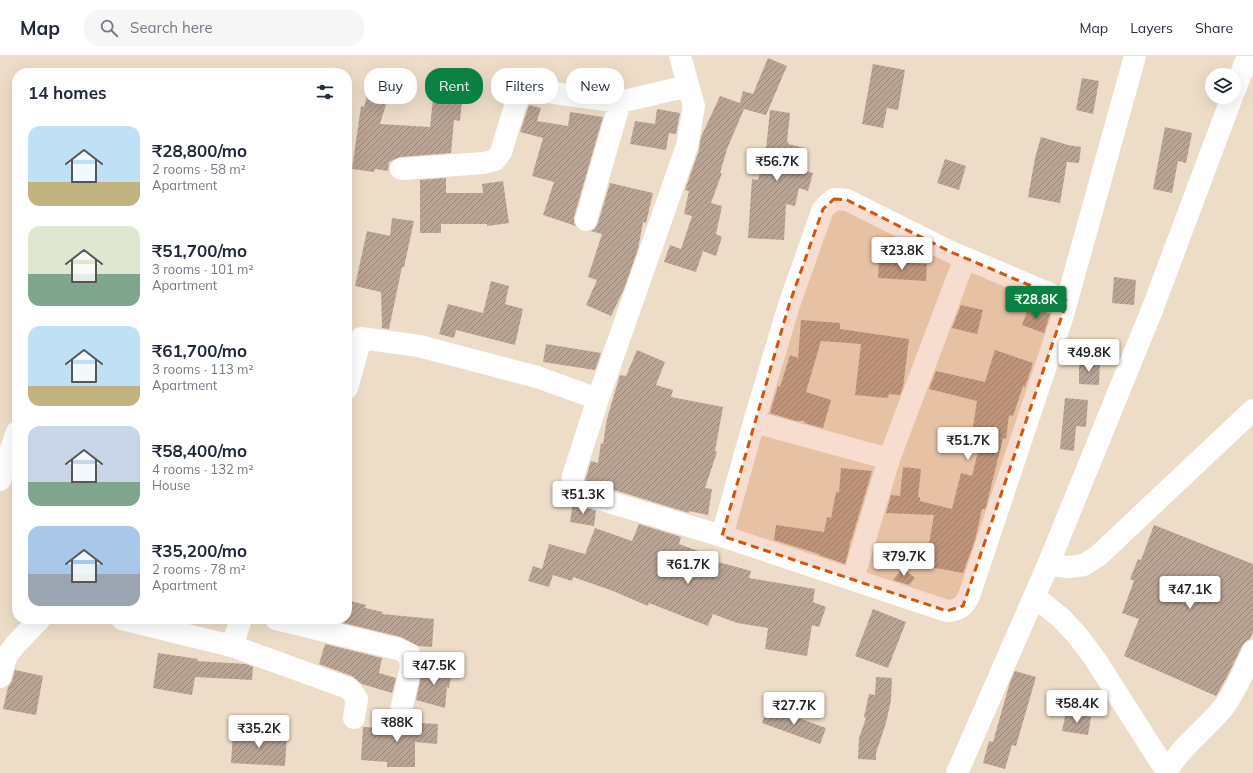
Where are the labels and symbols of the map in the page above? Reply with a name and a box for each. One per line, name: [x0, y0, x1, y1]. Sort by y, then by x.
pin: ₹56.7K: [744, 148, 810, 182]
pin: ₹23.8K: [869, 237, 935, 271]
pin: ₹28.8K: [1003, 286, 1069, 320]
pin: ₹49.8K: [1056, 339, 1122, 373]
pin: ₹51.7K: [935, 427, 1001, 461]
pin: ₹51.3K: [550, 481, 616, 515]
pin: ₹79.7K: [871, 543, 937, 577]
pin: ₹61.7K: [655, 551, 721, 585]
pin: ₹47.1K: [1157, 576, 1223, 610]
pin: ₹47.5K: [401, 652, 467, 686]
pin: ₹58.4K: [1044, 690, 1110, 724]
pin: ₹27.7K: [761, 692, 827, 726]
pin: ₹88K: [373, 709, 421, 743]
pin: ₹35.2K: [226, 715, 292, 749]

